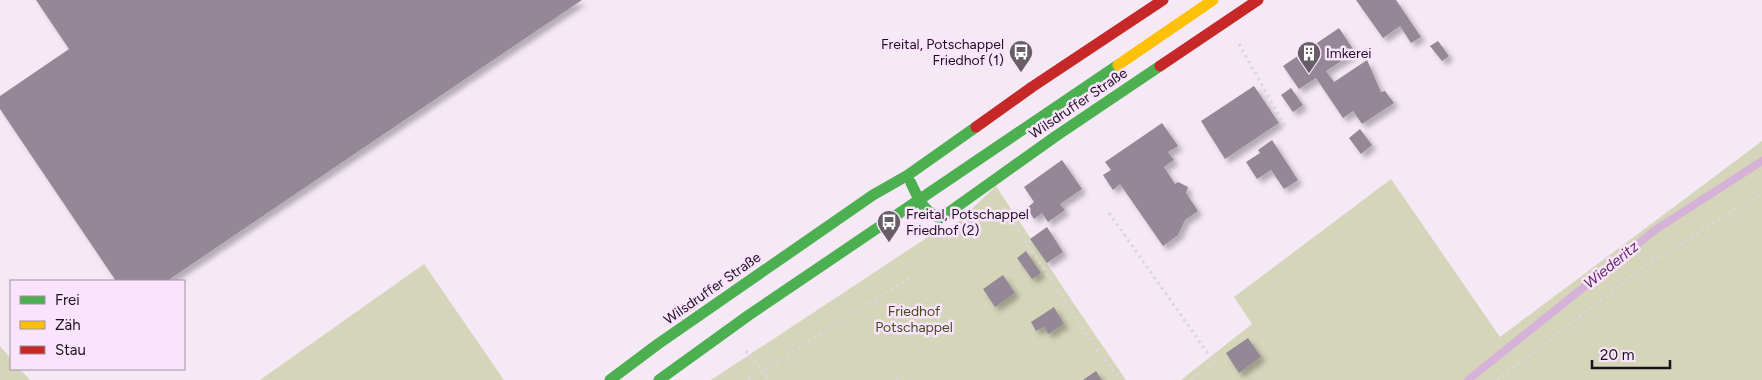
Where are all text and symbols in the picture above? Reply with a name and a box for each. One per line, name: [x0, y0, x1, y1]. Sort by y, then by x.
place label: Freital, Potschappel Friedhof (1): [881, 36, 1004, 69]
bus stop icon: Freital, Potschappel Friedhof (1): [1008, 39, 1034, 73]
building icon: Imkerei: [1296, 40, 1322, 74]
place label: Imkerei: [1326, 45, 1372, 62]
street label: Wilsdruffer Straße: [1026, 64, 1131, 142]
place label: Freital, Potschappel Friedhof (2): [906, 206, 1029, 239]
bus stop icon: Freital, Potschappel Friedhof (2): [876, 209, 902, 243]
water label: Wiederitz: [1580, 237, 1642, 292]
street label: Wilsdruffer Straße: [661, 248, 764, 328]
legend: [10, 280, 185, 370]
text: Frei: [55, 291, 80, 309]
park label: Friedhof Potschappel: [875, 303, 953, 336]
text: Zäh: [55, 316, 81, 334]
scale bar: [1592, 338, 1670, 370]
text: Stau: [55, 341, 86, 359]
text: 20 m: [1600, 346, 1634, 364]

